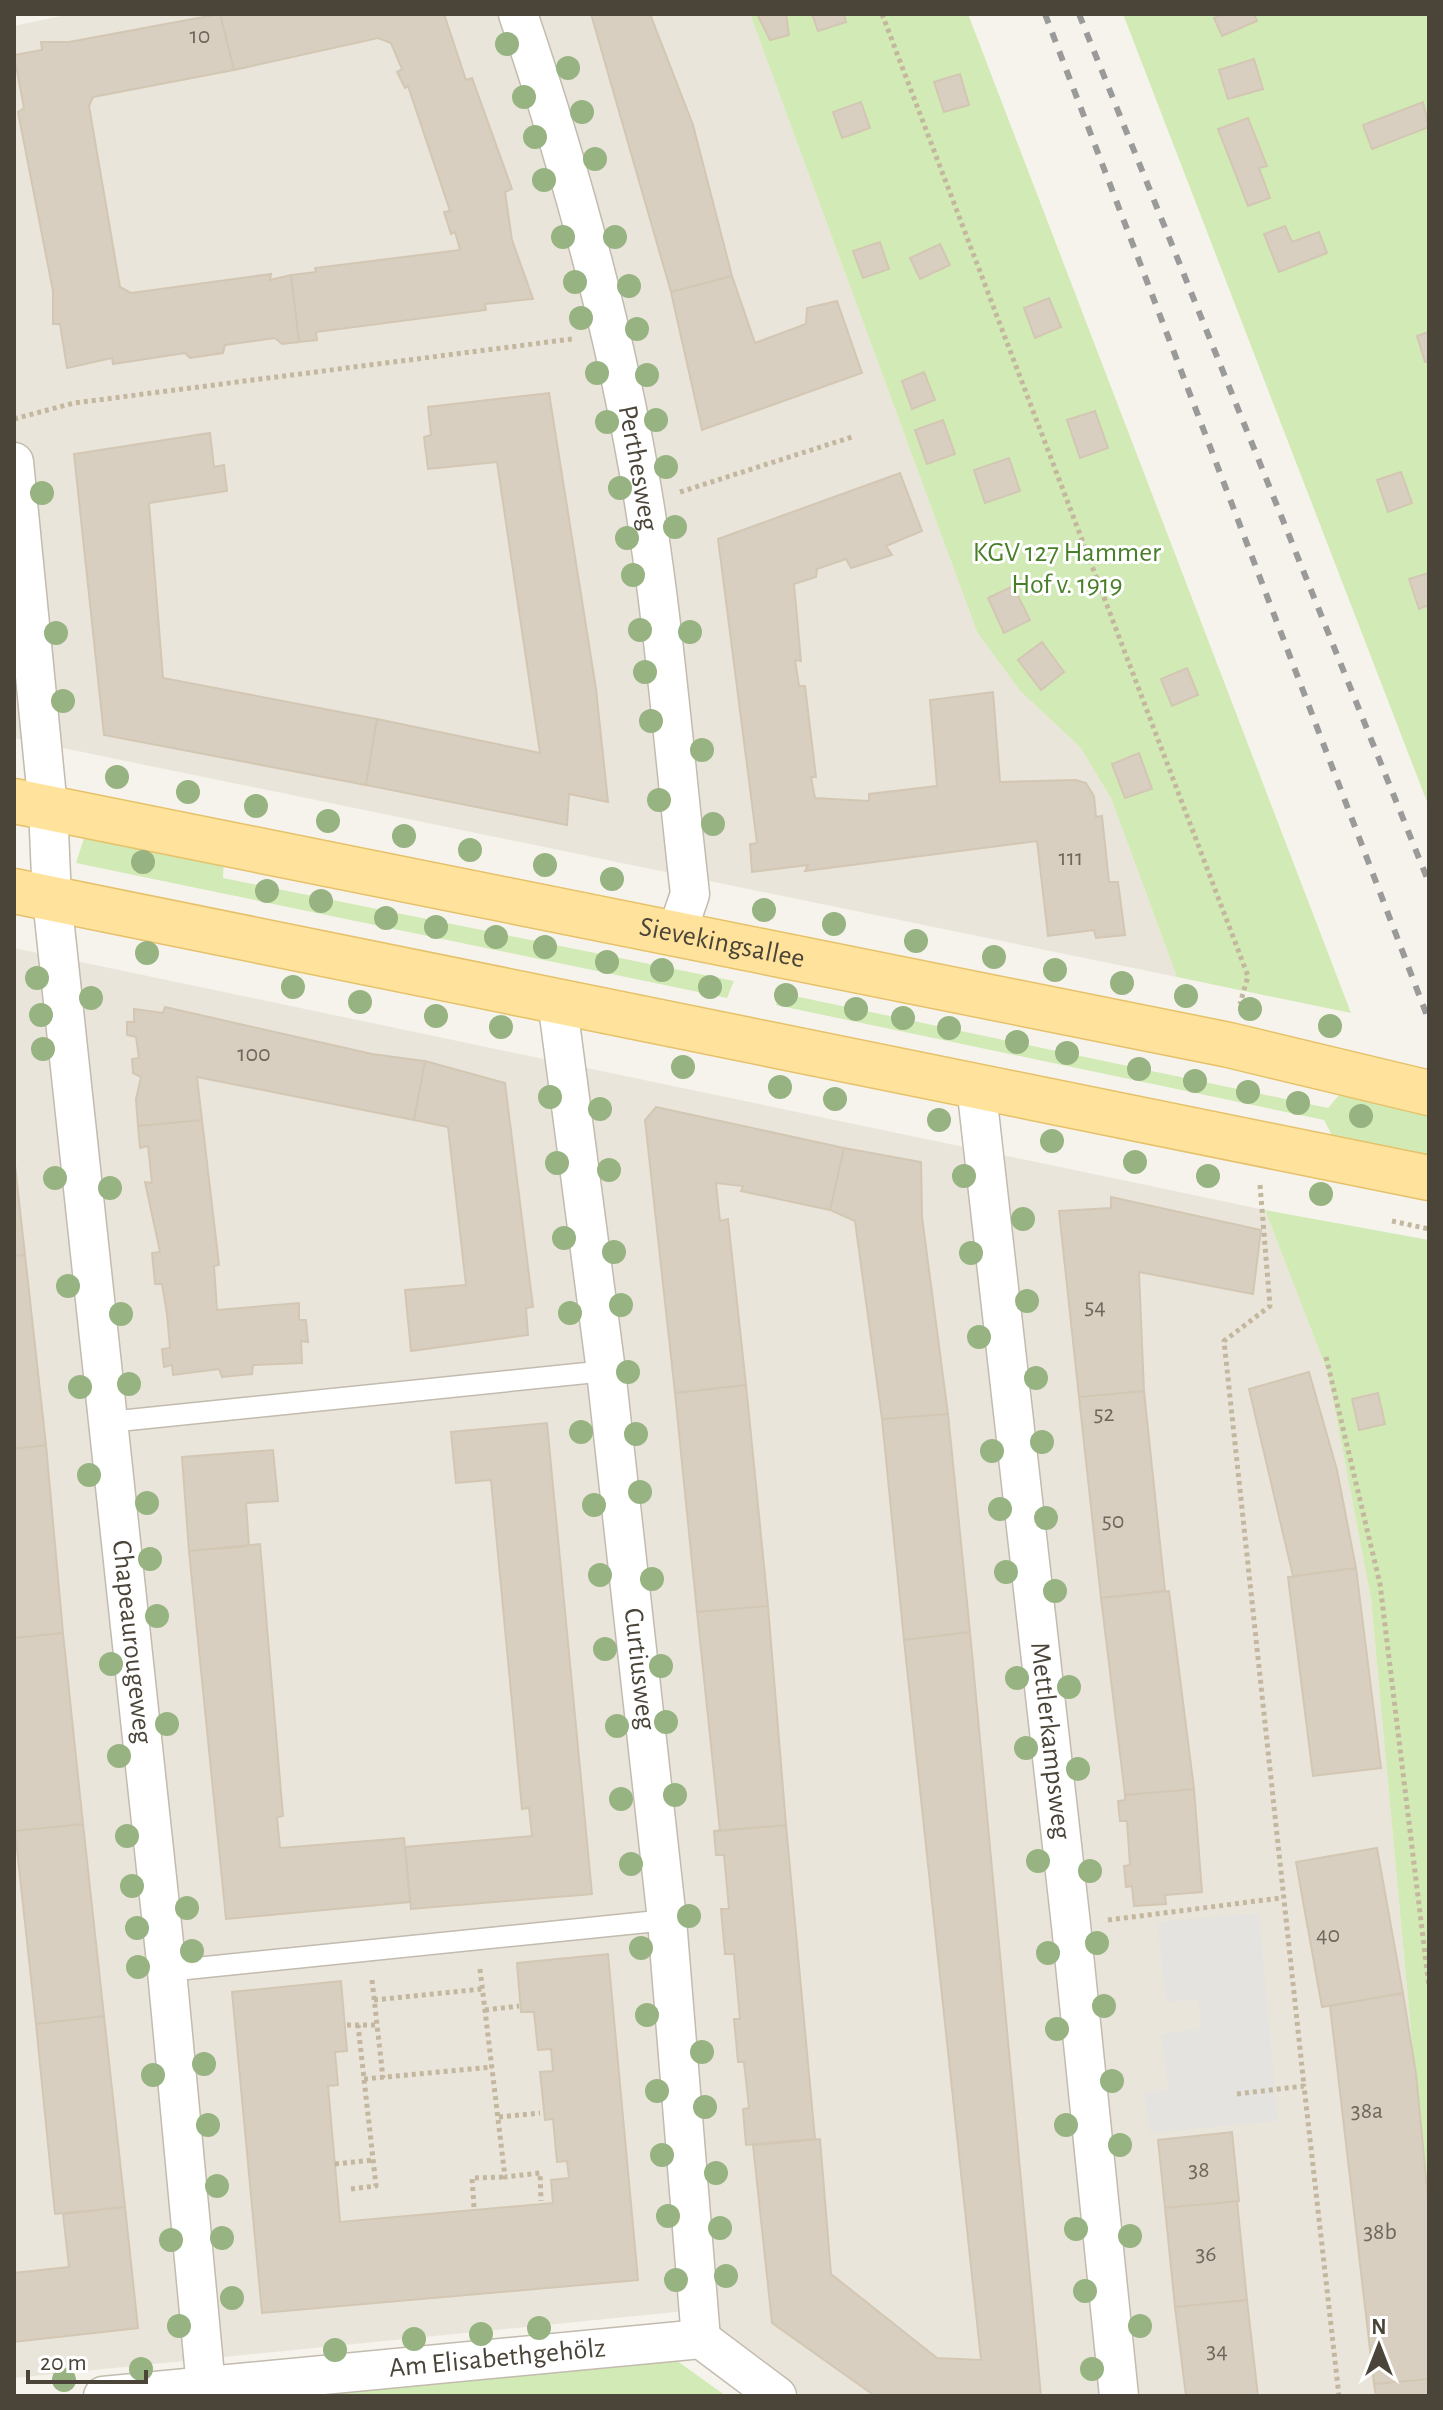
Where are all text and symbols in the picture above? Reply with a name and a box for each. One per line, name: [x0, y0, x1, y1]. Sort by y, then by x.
house number: 10: [190, 24, 210, 48]
street label: Perthesweg: [613, 403, 662, 533]
park label: KGV 127 Hammer Hof v. 1919: [973, 539, 1161, 599]
house number: 111: [1059, 846, 1083, 870]
street label: Sievekingsallee: [637, 913, 807, 973]
house number: 100: [237, 1042, 271, 1066]
house number: 54: [1084, 1295, 1106, 1319]
house number: 52: [1094, 1402, 1115, 1426]
house number: 50: [1102, 1509, 1124, 1533]
street label: Chapeaurougeweg: [107, 1539, 157, 1746]
street label: Curtiusweg: [618, 1607, 660, 1732]
street label: Mettlerkampsweg: [1025, 1641, 1075, 1841]
house number: 40: [1316, 1923, 1340, 1947]
house number: 38a: [1351, 2099, 1383, 2123]
house number: 38: [1188, 2158, 1210, 2182]
house number: 38b: [1363, 2220, 1397, 2244]
house number: 36: [1195, 2242, 1217, 2266]
north arrow: [1339, 2306, 1419, 2386]
text: N: [1371, 2316, 1387, 2338]
scale bar: [28, 2334, 146, 2384]
street label: Am Elisabethgehölz: [388, 2334, 607, 2383]
house number: 34: [1206, 2339, 1228, 2363]
text: 20 m: [40, 2351, 87, 2375]

